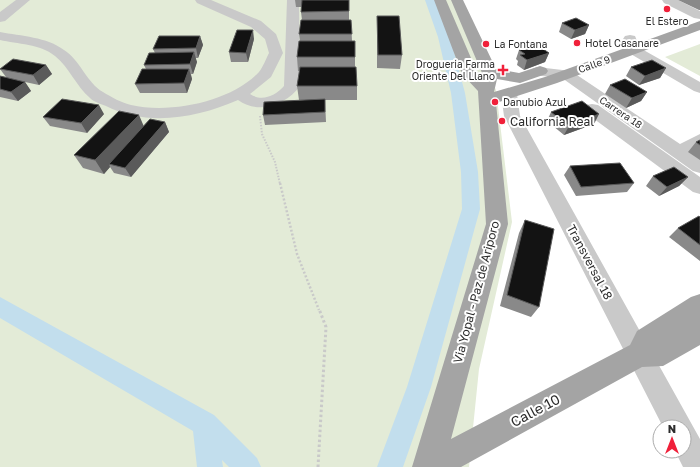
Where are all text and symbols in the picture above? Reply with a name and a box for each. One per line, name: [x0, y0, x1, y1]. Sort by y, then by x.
marker: El Estero: [662, 4, 672, 14]
place label: El Estero: [646, 15, 688, 27]
place label: Hotel Casanare: [585, 37, 659, 49]
place label: La Fontana: [494, 38, 547, 50]
marker: Hotel Casanare: [572, 38, 582, 48]
marker: La Fontana: [481, 39, 491, 49]
street label: Calle 9: [576, 53, 612, 75]
place label: Drogueria Farma Oriente Del Llano: [412, 58, 495, 82]
marker: Drogueria Farma Oriente Del Llano: [498, 65, 508, 75]
street label: Carrera 18: [597, 93, 645, 131]
place label: Danubio Azul: [503, 96, 566, 108]
marker: Danubio Azul: [490, 97, 500, 107]
place label: California Real: [510, 114, 594, 129]
marker: California Real: [497, 116, 507, 126]
street label: Via Yopal - Paz de Ariporo: [450, 219, 502, 365]
street label: Transversal 18: [564, 222, 616, 302]
street label: Calle 10: [507, 390, 563, 430]
north arrow: [652, 419, 692, 459]
text: N: [668, 422, 676, 435]

